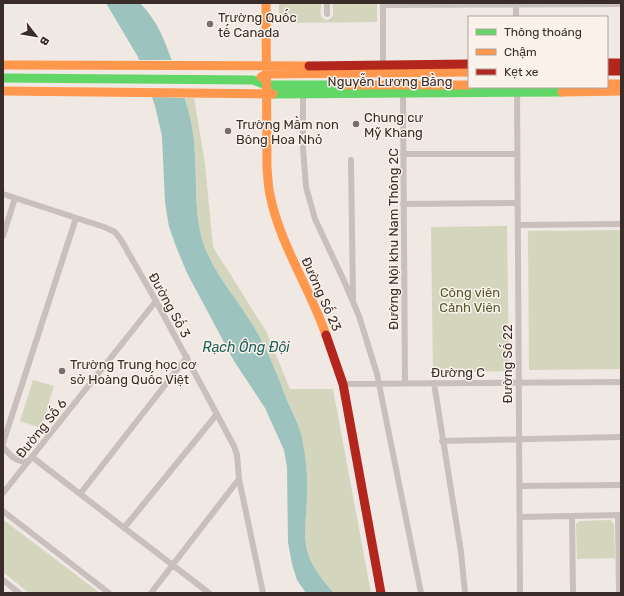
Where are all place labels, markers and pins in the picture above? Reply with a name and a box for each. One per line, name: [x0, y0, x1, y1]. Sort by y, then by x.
place label: Trường Quốc tế Canada: [218, 9, 297, 40]
marker: Trường Quốc tế Canada: [205, 19, 215, 29]
place label: Chung cư Mỹ Khang: [364, 110, 423, 141]
place label: Trường Mầm non Bông Hoa Nhỏ: [236, 116, 339, 148]
marker: Chung cư Mỹ Khang: [351, 119, 361, 129]
marker: Trường Mầm non Bông Hoa Nhỏ: [223, 126, 233, 136]
place label: Trường Trung học cơ sở Hoàng Quốc Việt: [70, 357, 197, 388]
marker: Trường Trung học cơ sở Hoàng Quốc Việt: [57, 366, 67, 376]

